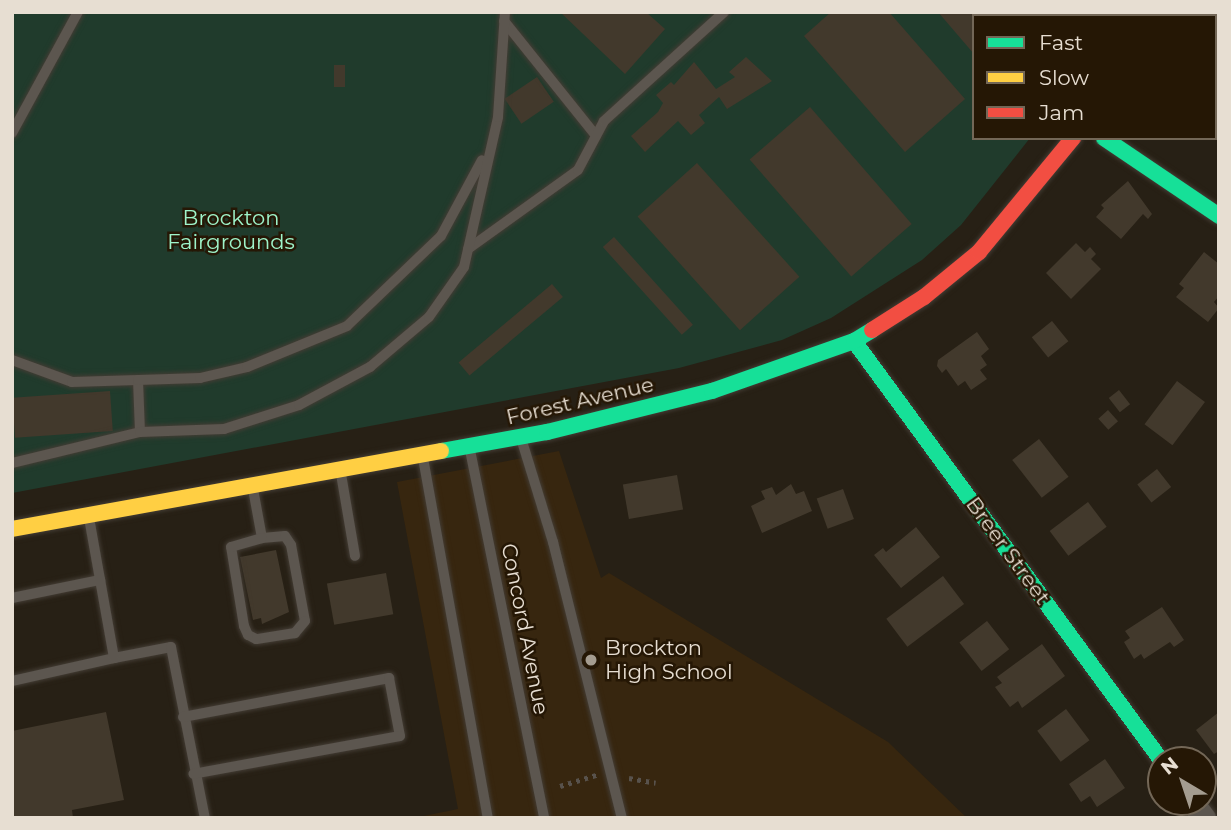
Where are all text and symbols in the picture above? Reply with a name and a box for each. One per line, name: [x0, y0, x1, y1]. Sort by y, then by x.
legend: [972, 14, 1217, 140]
text: Fast: [1039, 30, 1083, 55]
text: Slow: [1039, 65, 1089, 90]
text: Jam: [1039, 100, 1084, 125]
park label: Brockton Fairgrounds: [167, 205, 295, 255]
street label: Forest Avenue: [504, 372, 656, 430]
street label: Breer Street: [961, 492, 1055, 610]
street label: Concord Avenue: [496, 541, 554, 717]
place label: Brockton High School: [605, 635, 733, 685]
marker: Brockton High School: [583, 652, 599, 668]
north arrow: [1147, 746, 1217, 816]
text: N: [1157, 752, 1183, 780]

